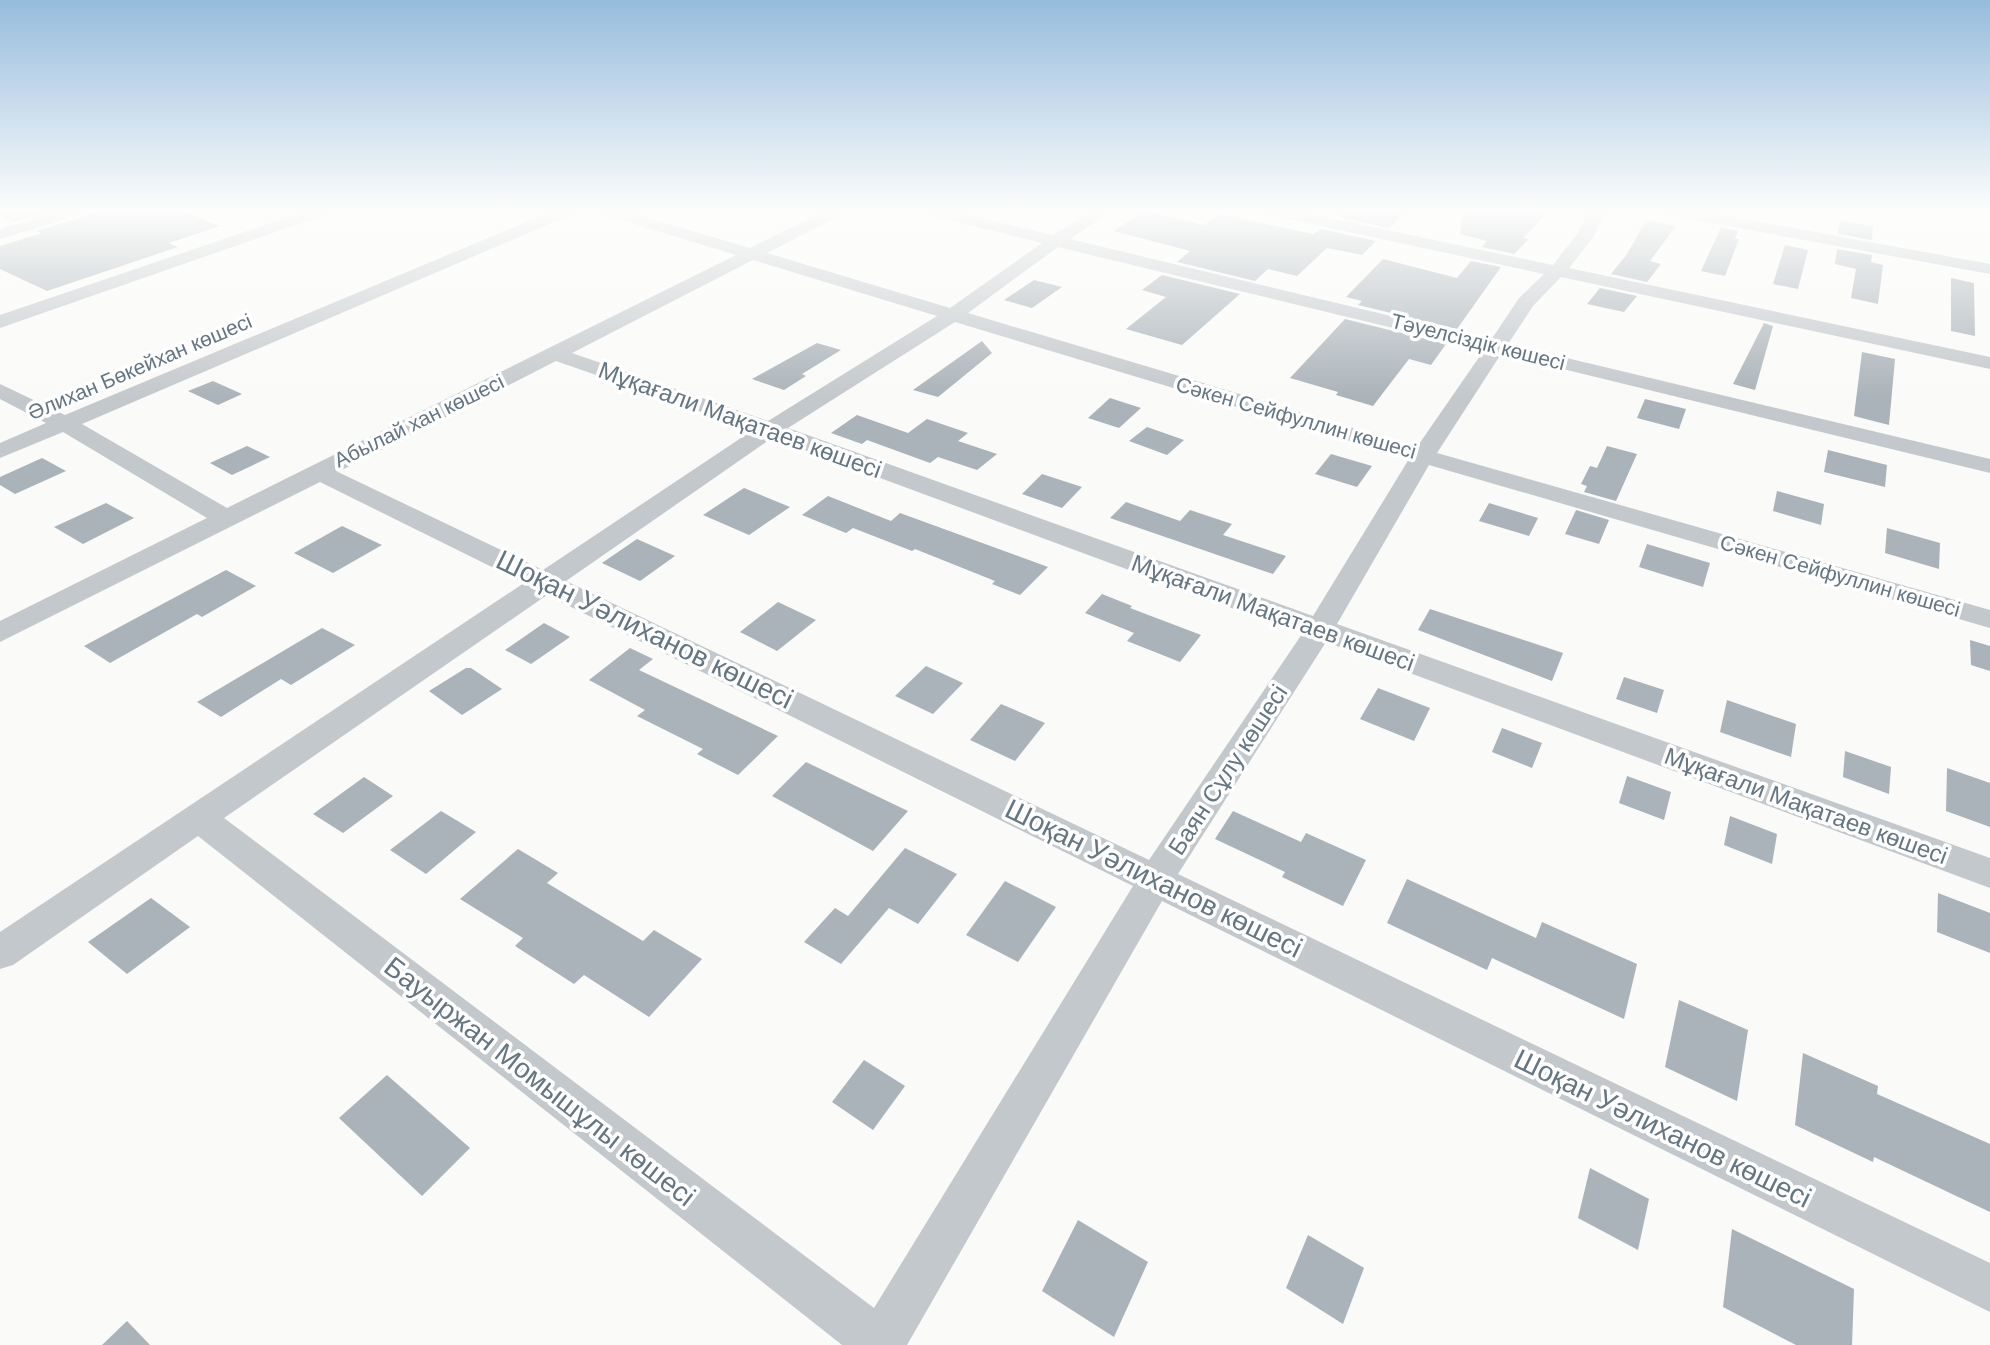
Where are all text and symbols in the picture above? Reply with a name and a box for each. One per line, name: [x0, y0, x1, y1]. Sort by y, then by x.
street label: Әлихан Бөкейхан көшесі: [24, 307, 256, 427]
street label: Тәуелсіздік көшесі: [1388, 307, 1568, 377]
street label: Мұқағали Мақатаев көшесі: [594, 354, 886, 485]
street label: Абылай хан көшесі: [329, 368, 509, 474]
street label: Сәкен Сейфуллин көшесі: [1173, 370, 1419, 466]
street label: Сәкен Сейфуллин көшесі: [1717, 528, 1963, 624]
street label: Шоқан Уәлиханов көшесі: [490, 541, 799, 718]
street label: Мұқағали Мақатаев көшесі: [1127, 547, 1419, 678]
street label: Баян Сұлу көшесі: [1161, 679, 1294, 861]
street label: Мұқағали Мақатаев көшесі: [1660, 740, 1952, 871]
street label: Шоқан Уәлиханов көшесі: [999, 790, 1308, 967]
street label: Бауыржан Момышұлы көшесі: [376, 948, 703, 1215]
street label: Шоқан Уәлиханов көшесі: [1508, 1040, 1817, 1217]

